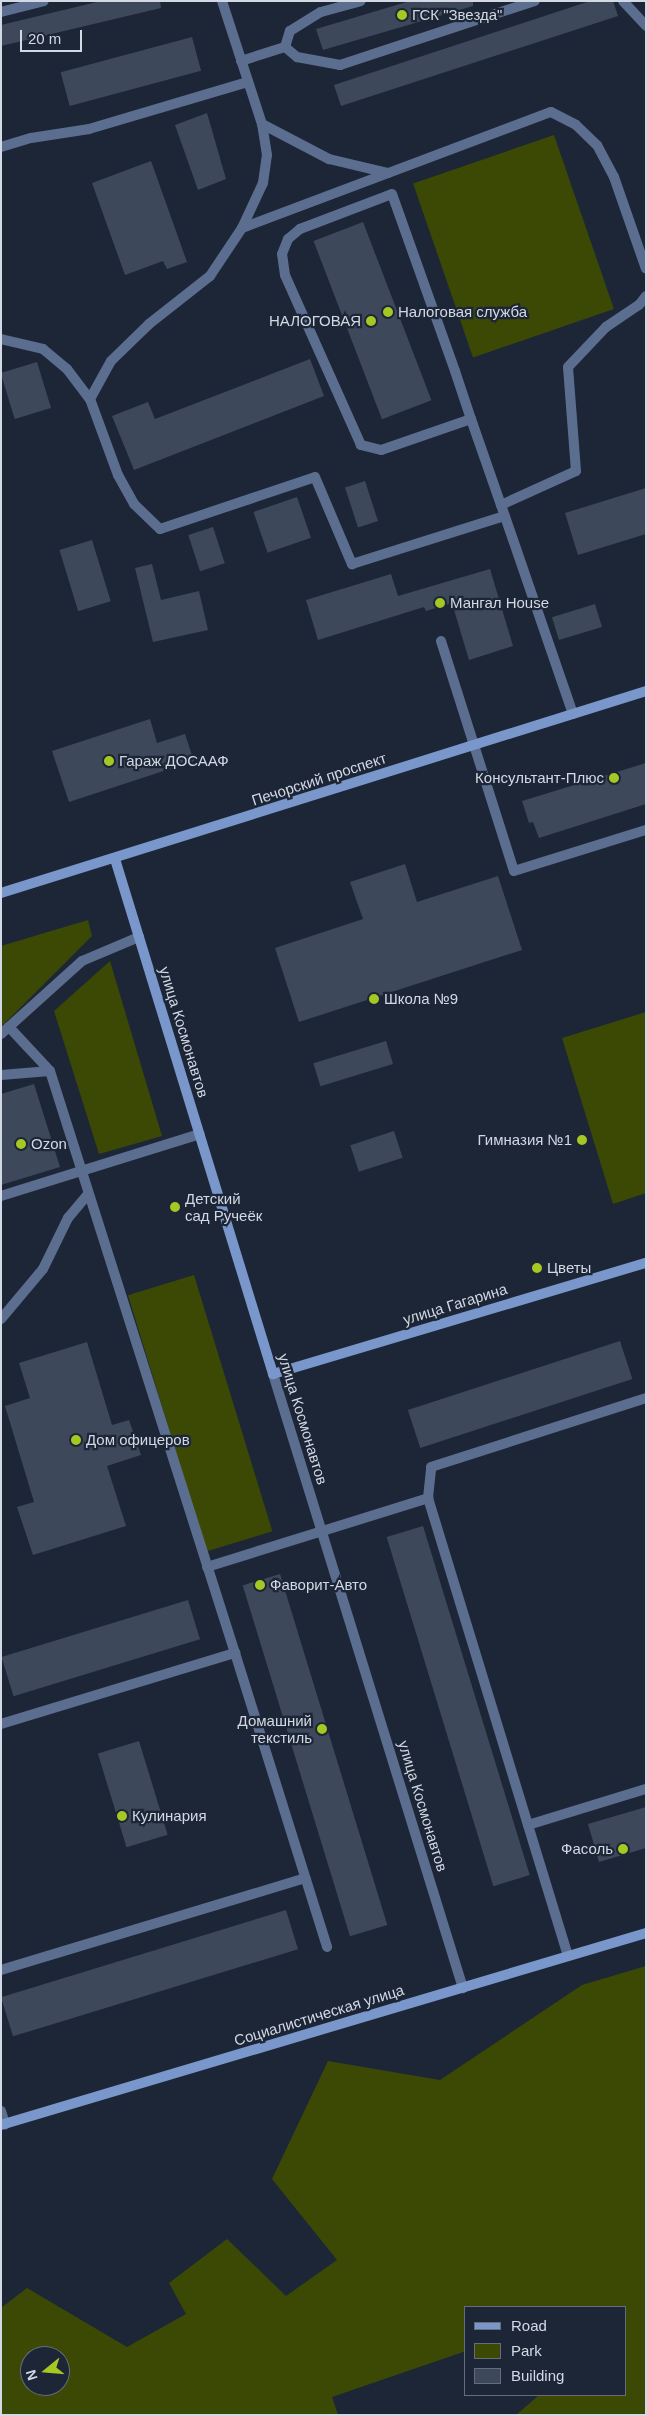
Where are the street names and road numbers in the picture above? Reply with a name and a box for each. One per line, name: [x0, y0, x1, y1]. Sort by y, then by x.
street label: Печорский проспект: [249, 749, 389, 809]
street label: улица Космонавтов: [156, 964, 212, 1100]
street label: улица Гагарина: [401, 1280, 509, 1328]
street label: улица Космонавтов: [275, 1351, 331, 1487]
street label: улица Космонавтов: [395, 1738, 451, 1874]
street label: Социалистическая улица: [232, 1981, 406, 2049]

